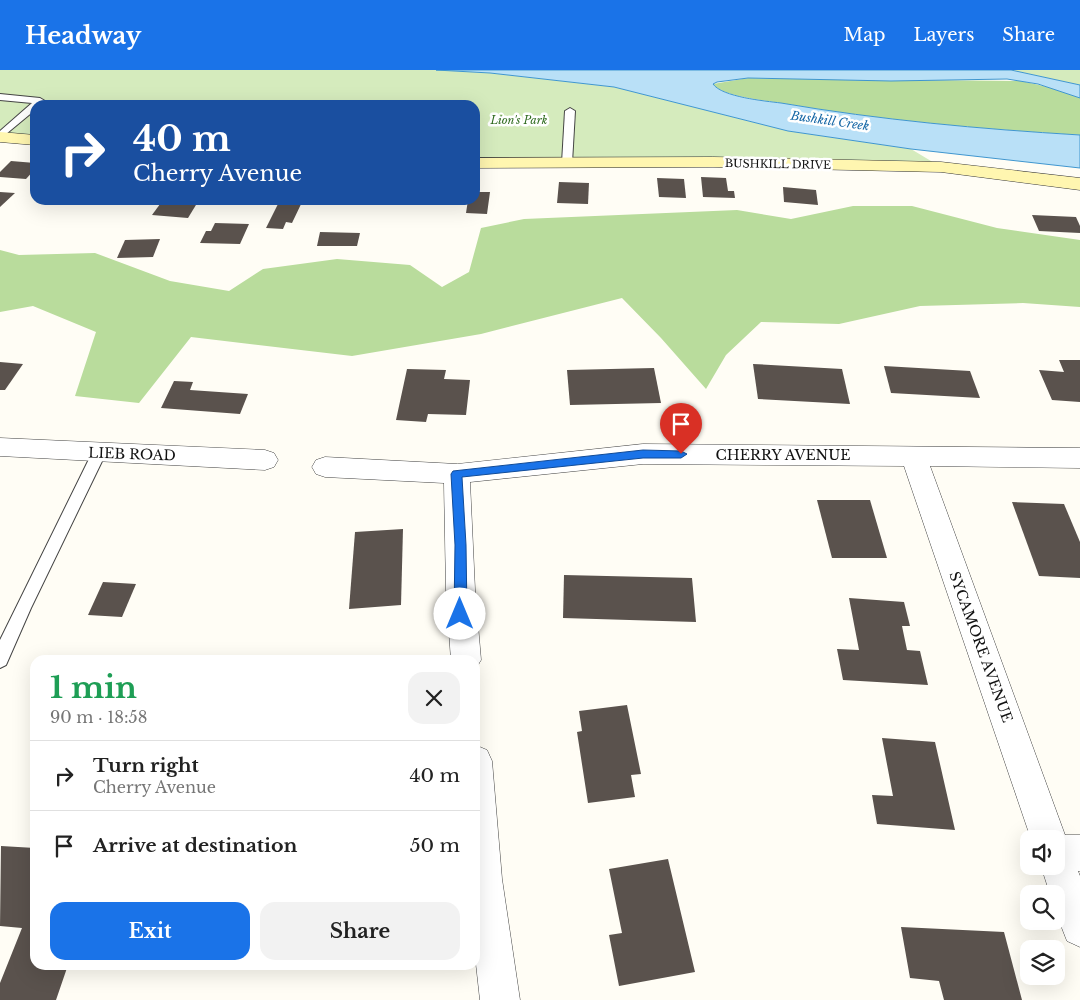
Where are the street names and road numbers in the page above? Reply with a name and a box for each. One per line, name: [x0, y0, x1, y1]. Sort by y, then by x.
street label: BUSHKILL DRIVE: [725, 156, 831, 172]
street label: LIEB ROAD: [88, 443, 176, 465]
street label: CHERRY AVENUE: [716, 446, 850, 464]
street label: SYCAMORE AVENUE: [945, 569, 1017, 725]

